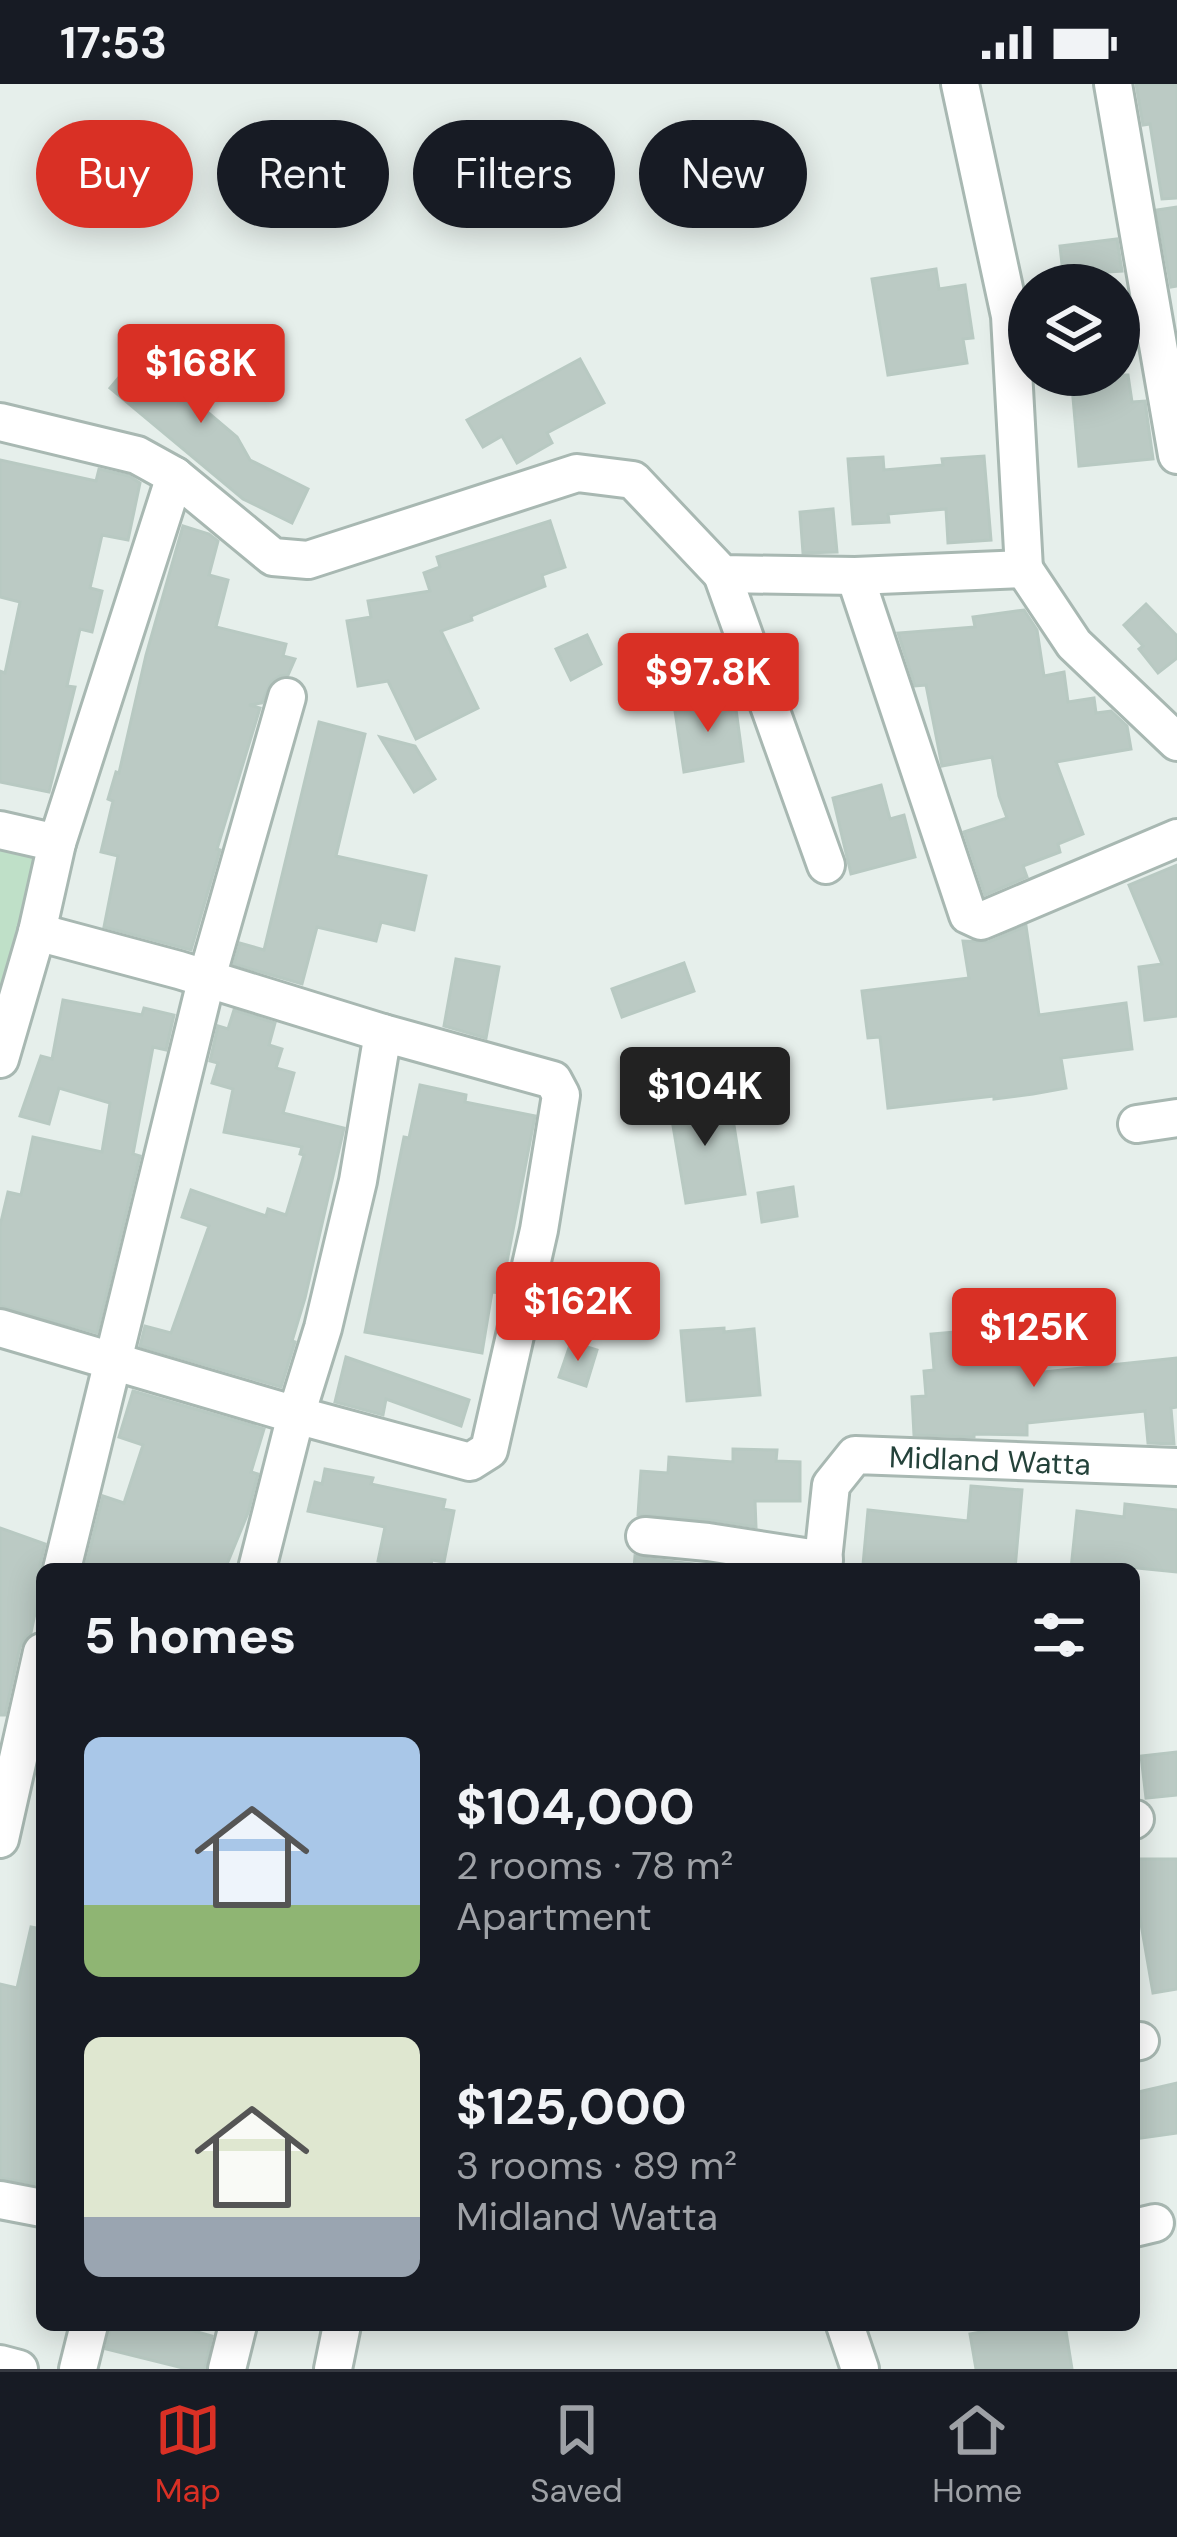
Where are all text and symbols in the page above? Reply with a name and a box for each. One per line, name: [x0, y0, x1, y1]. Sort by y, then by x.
text: 17:53: [60, 13, 167, 72]
chip: Buy: [36, 120, 193, 228]
chip: Rent: [217, 120, 389, 228]
chip: Filters: [413, 120, 615, 228]
chip: New: [639, 120, 807, 228]
map controls: [1008, 264, 1140, 396]
button: layers: [1008, 264, 1140, 396]
pin: $168K: [117, 324, 285, 426]
text: $168K: [145, 337, 257, 388]
pin: $97.8K: [610, 633, 806, 735]
text: $97.8K: [645, 646, 771, 697]
pin: $104K: [621, 1047, 789, 1149]
text: $104K: [647, 1060, 763, 1111]
pin: $162K: [494, 1262, 662, 1364]
text: $162K: [523, 1275, 633, 1326]
pin: $125K: [950, 1288, 1118, 1390]
text: $125K: [979, 1301, 1089, 1352]
street label: Midland Watta: [889, 1437, 1091, 1483]
text: 5 homes: [84, 1602, 296, 1669]
icon: filters: [1026, 1602, 1092, 1668]
text: $104,000: [456, 1773, 695, 1840]
icon: home: [180, 1785, 324, 1929]
text: 2 rooms · 78 m²: [456, 1840, 733, 1891]
text: Apartment: [456, 1891, 652, 1942]
text: $125,000: [456, 2073, 687, 2140]
icon: home: [180, 2085, 324, 2229]
text: 3 rooms · 89 m²: [456, 2140, 737, 2191]
text: Midland Watta: [456, 2191, 718, 2242]
tab: Map: [155, 2397, 221, 2512]
tab: Saved: [530, 2397, 623, 2512]
tab: Home: [932, 2397, 1022, 2512]

